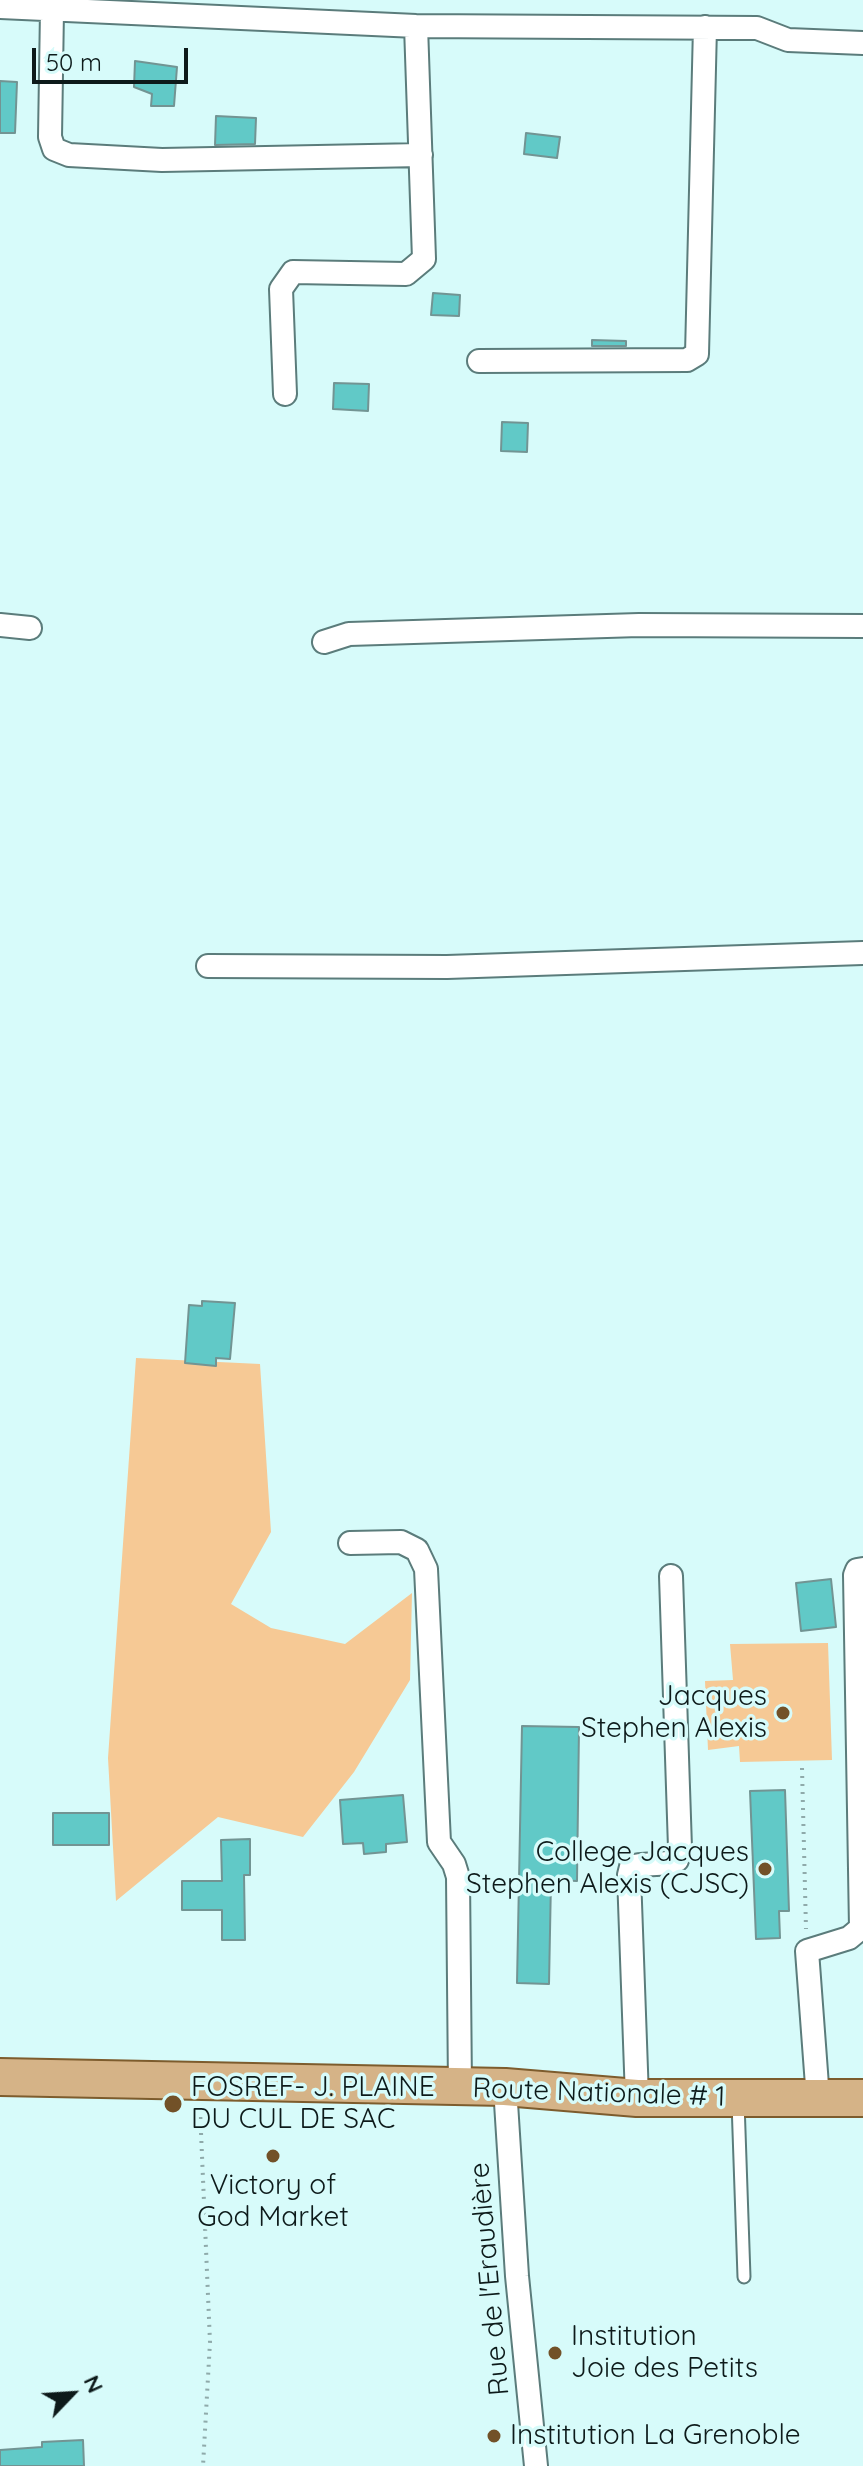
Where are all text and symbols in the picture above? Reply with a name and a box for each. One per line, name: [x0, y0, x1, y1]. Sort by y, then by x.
scale bar: [36, 32, 192, 82]
text: 50 m: [46, 47, 102, 77]
place label: Jacques Stephen Alexis: [581, 1680, 767, 1746]
marker: Jacques Stephen Alexis: [774, 1704, 792, 1722]
place label: College Jacques Stephen Alexis (CJSC): [466, 1836, 749, 1902]
marker: College Jacques Stephen Alexis (CJSC): [756, 1860, 774, 1878]
place label: FOSREF- J. PLAINE DU CUL DE SAC: [191, 2071, 435, 2137]
street label: Route Nationale # 1: [472, 2072, 726, 2114]
marker: FOSREF- J. PLAINE DU CUL DE SAC: [162, 2093, 184, 2115]
marker: Victory of God Market: [264, 2147, 282, 2165]
street label: Rue de l'Eraudière: [463, 2161, 517, 2397]
place label: Victory of God Market: [197, 2169, 349, 2235]
place label: Institution Joie des Petits: [571, 2320, 758, 2386]
marker: Institution Joie des Petits: [546, 2344, 564, 2362]
north arrow: [32, 2354, 112, 2434]
text: N: [78, 2371, 110, 2397]
place label: Institution La Grenoble: [510, 2419, 800, 2453]
marker: Institution La Grenoble: [485, 2427, 503, 2445]

